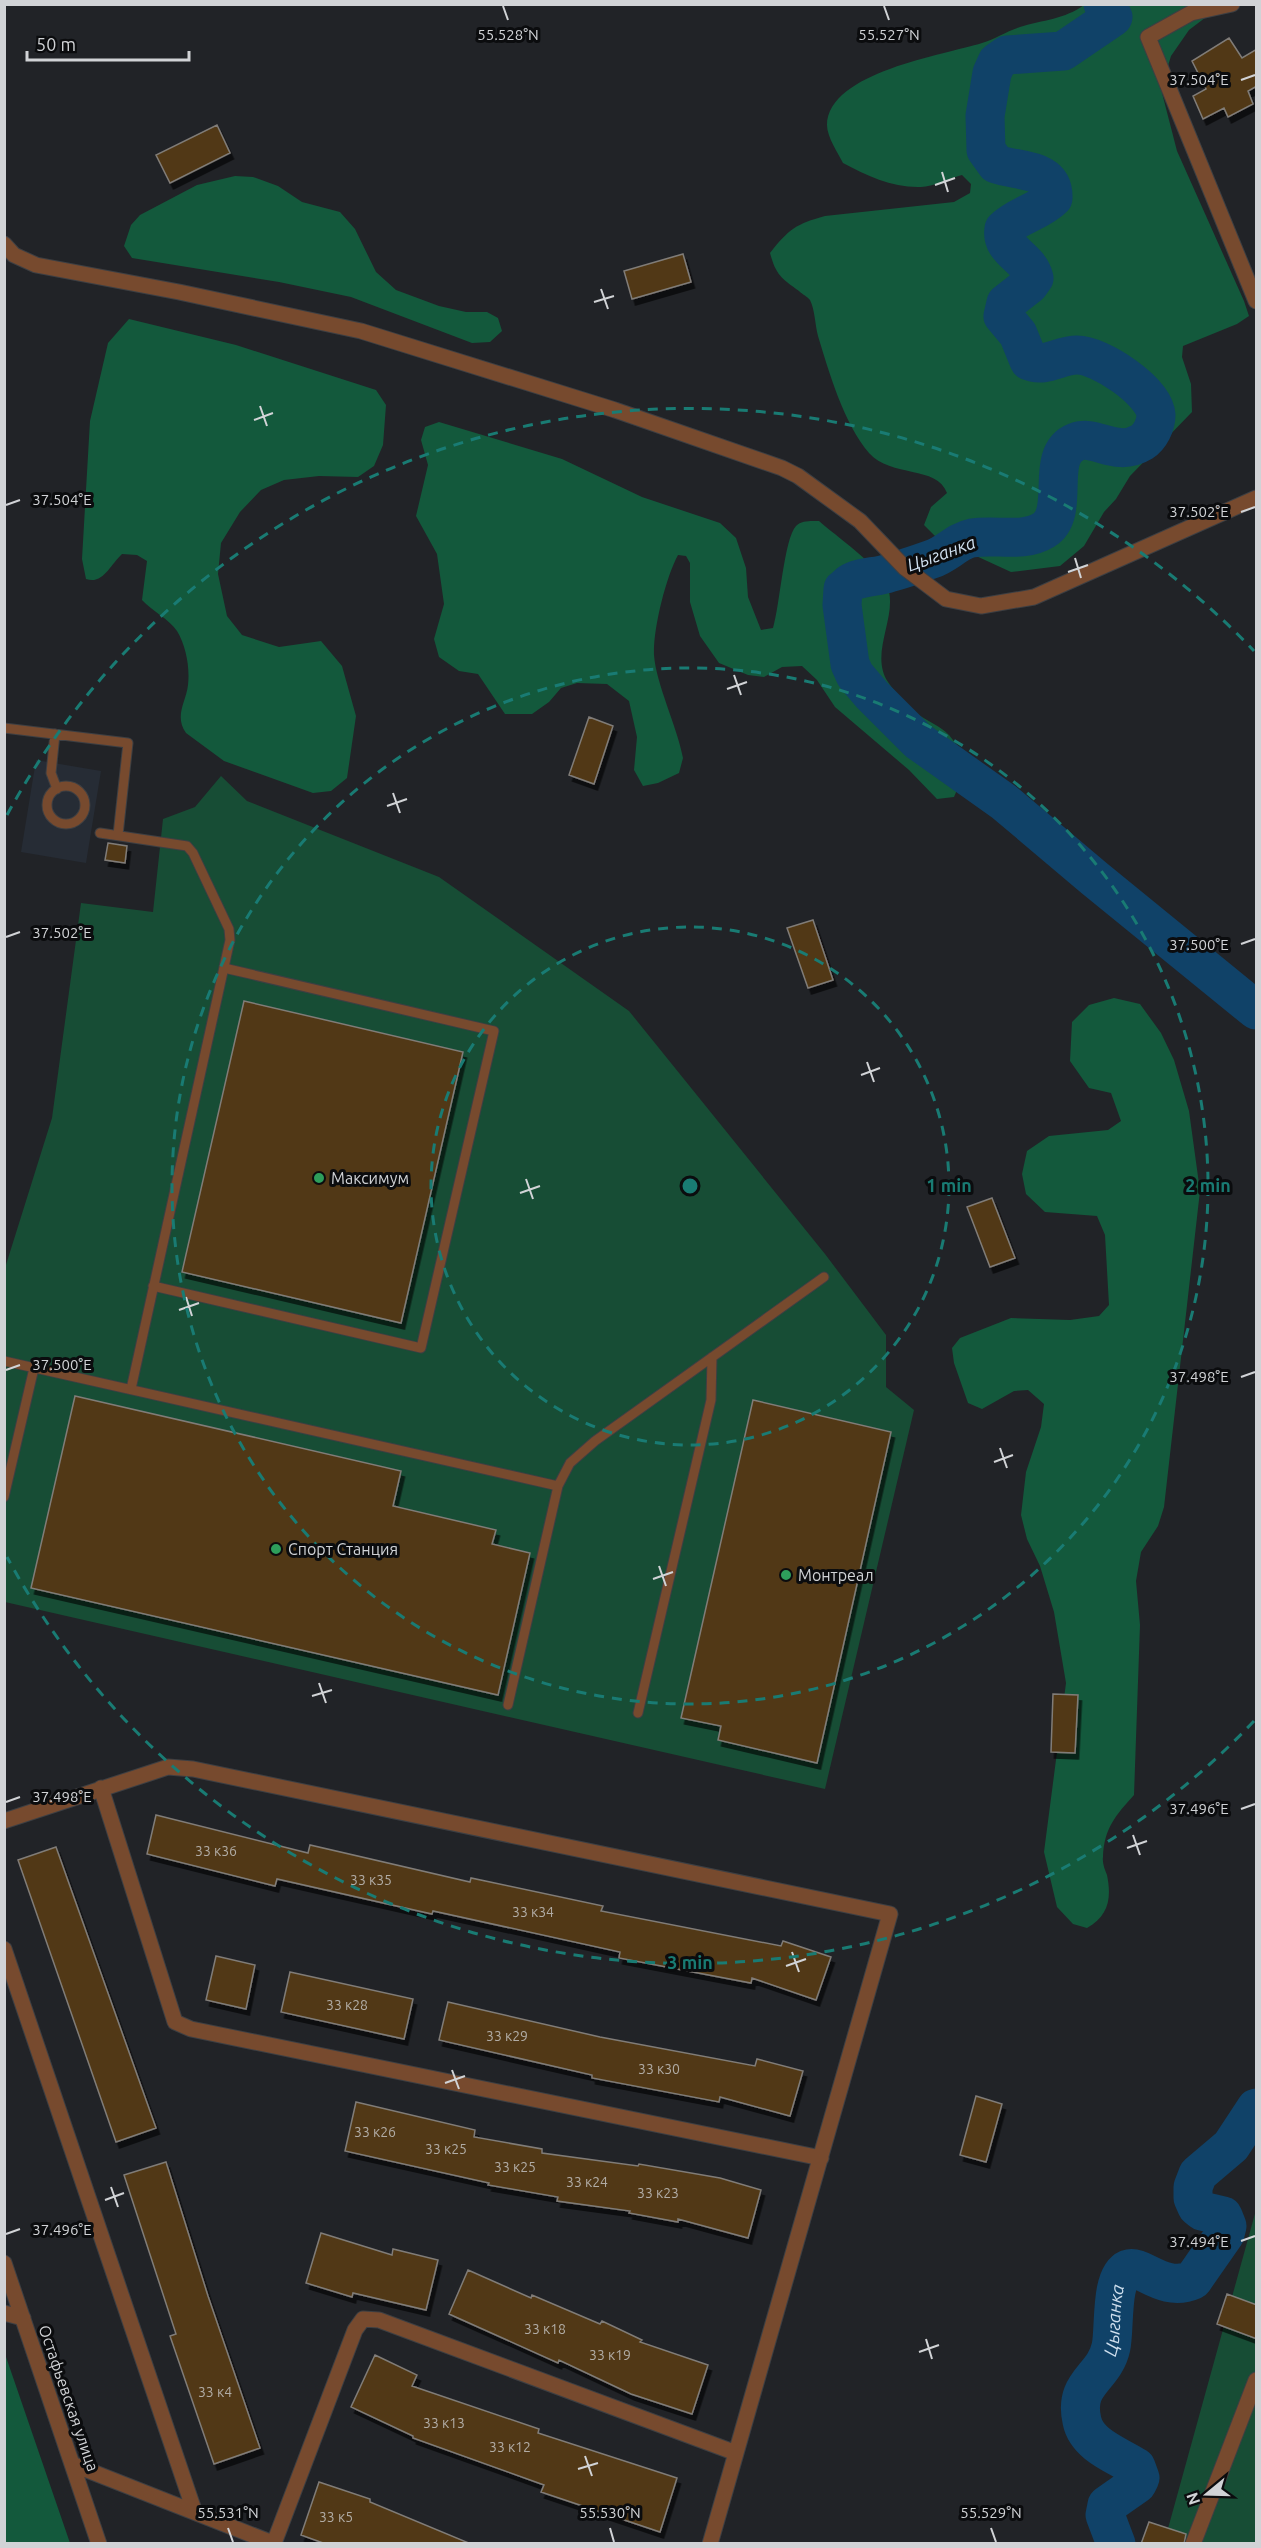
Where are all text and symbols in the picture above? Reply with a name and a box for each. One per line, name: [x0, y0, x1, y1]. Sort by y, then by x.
scale bar: [27, 24, 189, 62]
text: 55.528°N: [477, 26, 539, 43]
text: 55.527°N: [858, 26, 920, 43]
text: 50 m: [36, 34, 76, 54]
text: 37.504°E: [1169, 71, 1229, 88]
text: 37.504°E: [32, 491, 92, 508]
text: 37.502°E: [1169, 503, 1229, 520]
water label: Цыганка: [904, 531, 978, 575]
text: 37.502°E: [32, 924, 92, 941]
text: 37.500°E: [1169, 936, 1229, 953]
place label: Максимум: [331, 1169, 409, 1187]
marker: Максимум: [312, 1171, 326, 1185]
text: 1 min: [926, 1175, 972, 1195]
text: 2 min: [1185, 1175, 1231, 1195]
centre of rings: [680, 1176, 700, 1196]
text: 37.500°E: [32, 1356, 92, 1373]
text: 37.498°E: [1169, 1368, 1229, 1385]
place label: Спорт Станция: [288, 1540, 398, 1558]
marker: Спорт Станция: [269, 1542, 283, 1556]
place label: Монтреал: [798, 1566, 874, 1584]
marker: Монтреал: [779, 1568, 793, 1582]
text: 37.498°E: [32, 1788, 92, 1805]
text: 37.496°E: [1169, 1800, 1229, 1817]
house number: 33 к36: [195, 1843, 237, 1859]
house number: 33 к35: [350, 1872, 392, 1888]
house number: 33 к34: [512, 1904, 554, 1920]
text: 3 min: [667, 1952, 713, 1972]
house number: 33 к28: [326, 1997, 368, 2013]
house number: 33 к29: [486, 2028, 528, 2044]
house number: 33 к30: [638, 2061, 680, 2077]
house number: 33 к26: [354, 2124, 396, 2140]
house number: 33 к25: [425, 2141, 467, 2157]
house number: 33 к25: [494, 2159, 536, 2175]
house number: 33 к24: [566, 2174, 608, 2190]
house number: 33 к23: [637, 2185, 679, 2201]
text: 37.496°E: [32, 2221, 92, 2238]
text: 37.494°E: [1169, 2233, 1229, 2250]
water label: Цыганка: [1099, 2282, 1127, 2358]
house number: 33 к18: [524, 2321, 566, 2337]
street label: Остафьевская улица: [36, 2323, 102, 2473]
house number: 33 к19: [589, 2347, 631, 2363]
house number: 33 к4: [198, 2384, 232, 2400]
house number: 33 к13: [423, 2415, 465, 2431]
house number: 33 к12: [489, 2439, 531, 2455]
north arrow: [1177, 2464, 1237, 2524]
text: N: [1182, 2490, 1203, 2507]
text: 55.531°N: [197, 2504, 259, 2521]
text: 55.530°N: [579, 2504, 641, 2521]
text: 55.529°N: [960, 2504, 1022, 2521]
house number: 33 к5: [319, 2509, 353, 2525]

